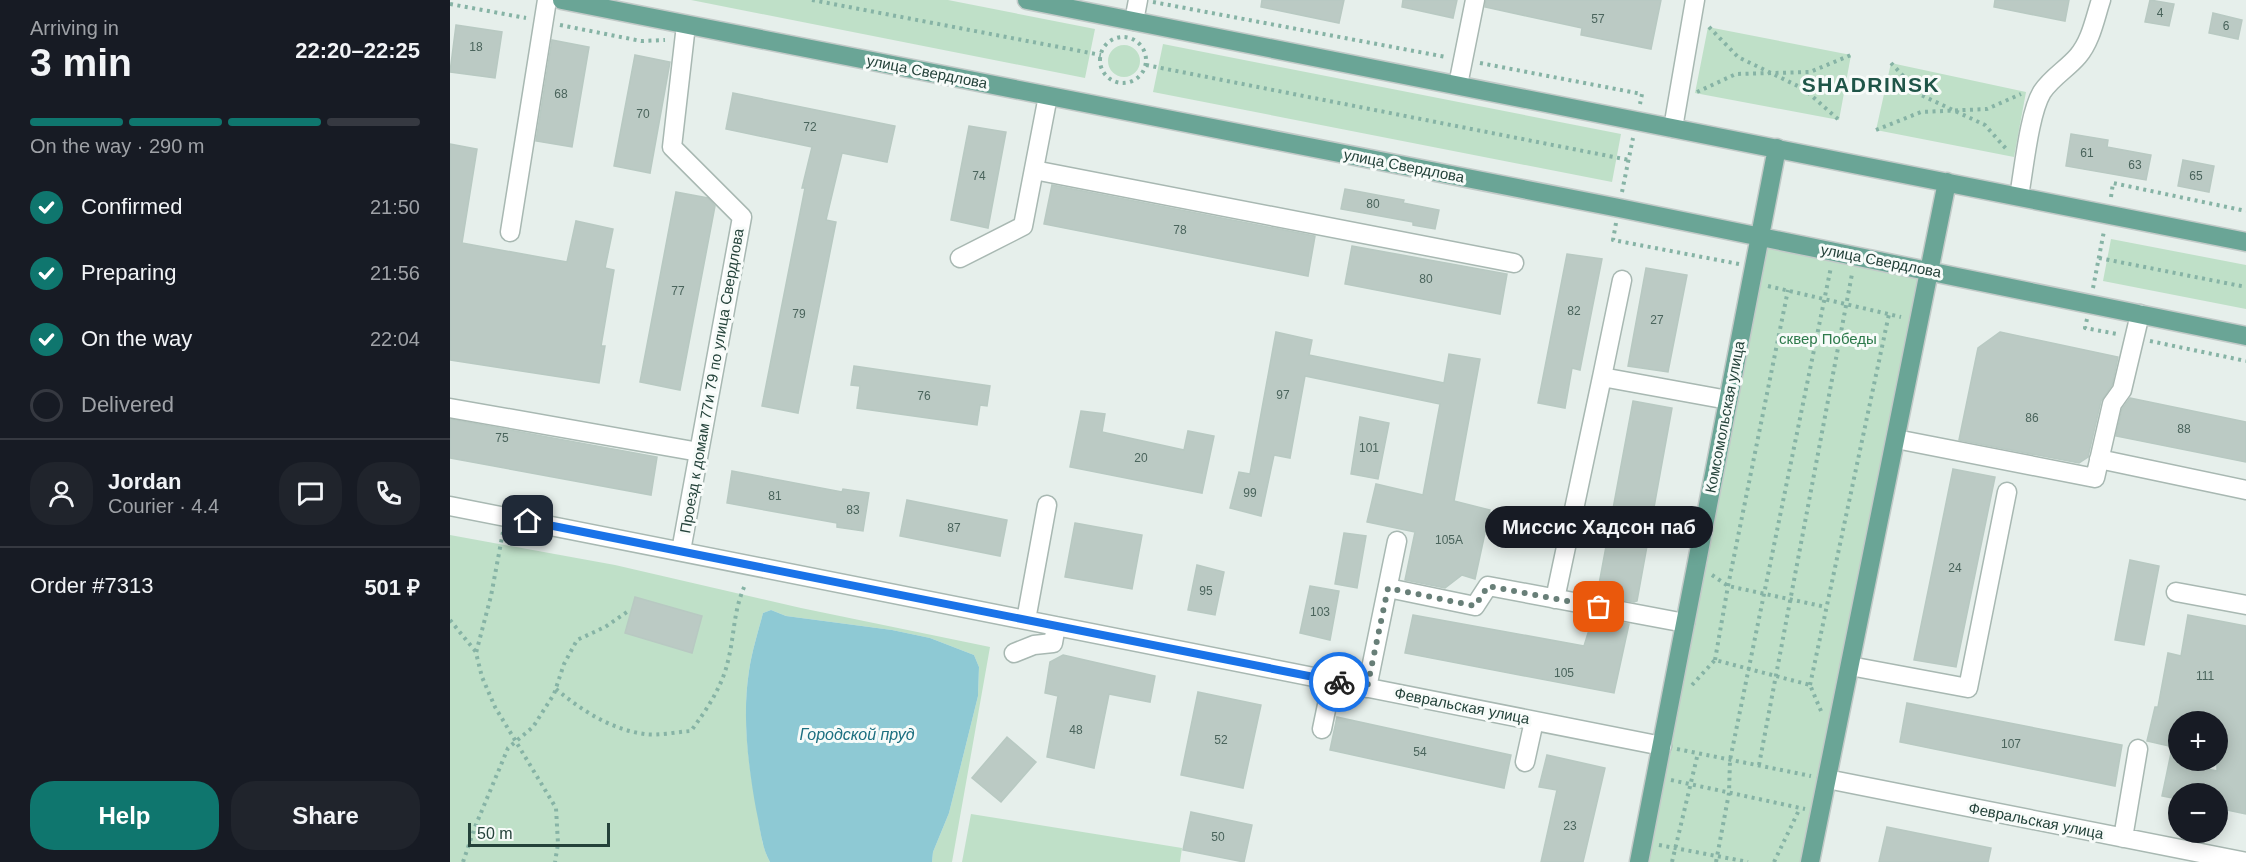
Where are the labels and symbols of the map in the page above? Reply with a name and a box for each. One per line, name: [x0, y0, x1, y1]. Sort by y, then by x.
house number: 4: [2157, 6, 2164, 20]
house number: 57: [1591, 12, 1605, 26]
house number: 6: [2223, 19, 2230, 33]
house number: 18: [469, 40, 483, 54]
street label: улица Свердлова: [865, 51, 989, 92]
district label: SHADRINSK: [1802, 73, 1940, 96]
house number: 68: [554, 87, 568, 101]
house number: 70: [636, 107, 650, 121]
house number: 72: [803, 120, 817, 134]
street label: улица Свердлова: [1342, 145, 1466, 186]
house number: 61: [2080, 146, 2094, 160]
house number: 63: [2128, 158, 2142, 172]
house number: 74: [972, 169, 986, 183]
house number: 65: [2189, 169, 2203, 183]
house number: 80: [1366, 197, 1380, 211]
house number: 78: [1173, 223, 1187, 237]
street label: Проезд к домам 77и 79 по улица Свердлова: [676, 227, 747, 535]
street label: улица Свердлова: [1819, 240, 1943, 281]
house number: 80: [1419, 272, 1433, 286]
house number: 77: [671, 284, 685, 298]
house number: 82: [1567, 304, 1581, 318]
house number: 79: [792, 307, 806, 321]
house number: 27: [1650, 313, 1664, 327]
park label: сквер Победы: [1779, 330, 1877, 347]
street label: Комсомольская улица: [1701, 339, 1748, 494]
house number: 97: [1276, 388, 1290, 402]
house number: 76: [917, 389, 931, 403]
house number: 86: [2025, 411, 2039, 425]
house number: 88: [2177, 422, 2191, 436]
house number: 75: [495, 431, 509, 445]
house number: 101: [1359, 441, 1379, 455]
house number: 20: [1134, 451, 1148, 465]
house number: 99: [1243, 486, 1257, 500]
house number: 81: [768, 489, 782, 503]
pin: [502, 495, 553, 546]
house number: 83: [846, 503, 860, 517]
callout: Миссис Хадсон паб: [1485, 505, 1713, 547]
house number: 87: [947, 521, 961, 535]
house number: 105А: [1435, 533, 1463, 547]
house number: 24: [1948, 561, 1962, 575]
pin: [1573, 581, 1624, 632]
house number: 95: [1199, 584, 1213, 598]
house number: 103: [1310, 605, 1330, 619]
courier: [1309, 652, 1369, 712]
house number: 105: [1554, 666, 1574, 680]
house number: 111: [2196, 669, 2214, 683]
street label: Февральская улица: [1393, 684, 1532, 727]
house number: 48: [1069, 723, 1083, 737]
water label: Городской пруд: [799, 726, 915, 743]
house number: 52: [1214, 733, 1228, 747]
house number: 107: [2001, 737, 2021, 751]
house number: 54: [1413, 745, 1427, 759]
street label: Февральская улица: [1967, 799, 2106, 842]
house number: 23: [1563, 819, 1577, 833]
scale bar: [468, 820, 610, 848]
house number: 50: [1211, 830, 1225, 844]

